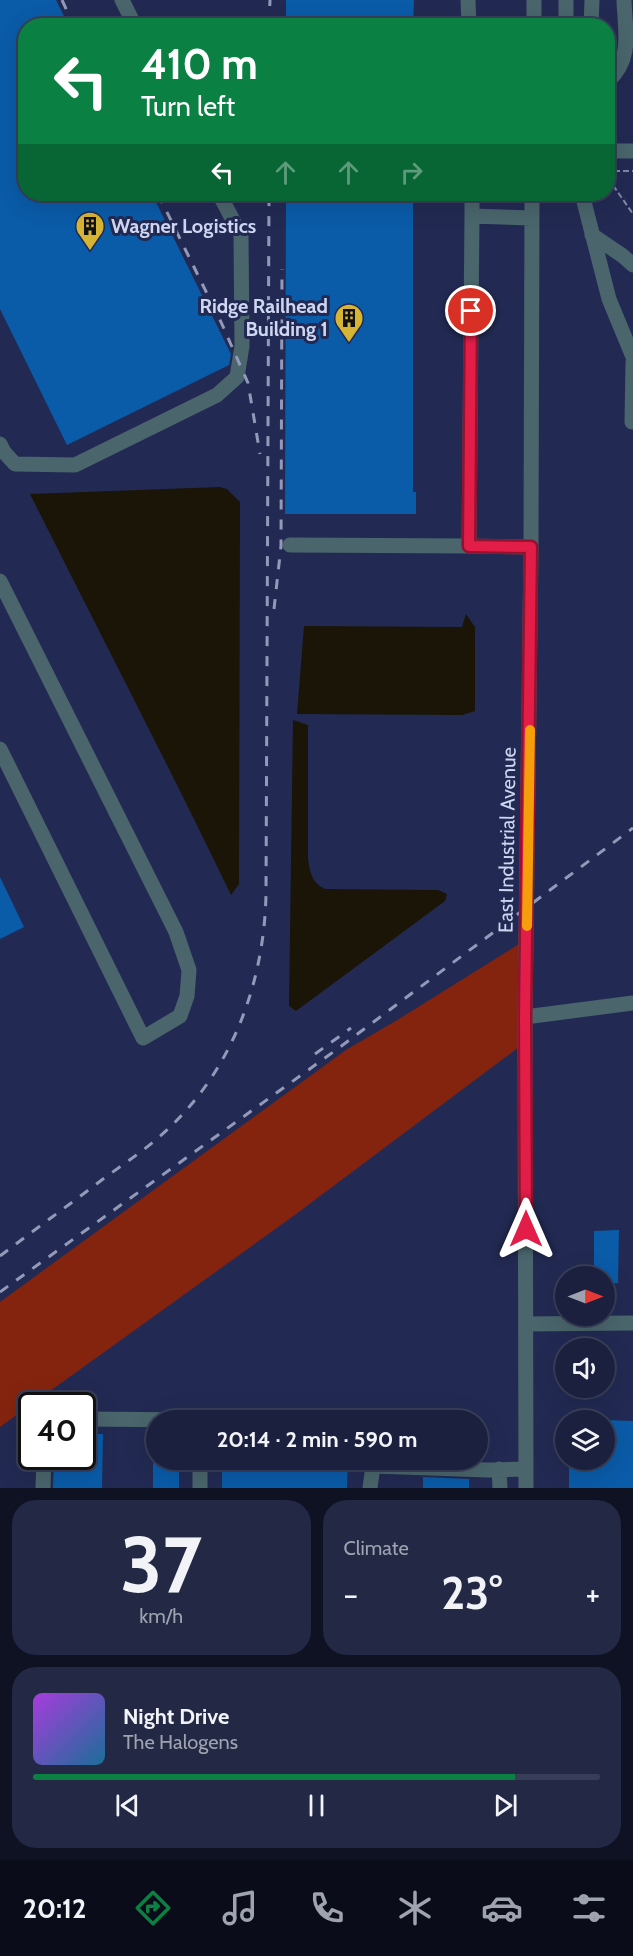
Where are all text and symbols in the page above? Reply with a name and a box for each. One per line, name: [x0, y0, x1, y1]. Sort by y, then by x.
text: 410 m: [141, 38, 258, 90]
icon: left: [42, 42, 120, 120]
text: Turn left: [141, 90, 235, 123]
icon: left: [206, 156, 239, 189]
icon: ahead: [269, 156, 302, 189]
icon: ahead: [332, 156, 365, 189]
icon: right: [395, 156, 428, 189]
building icon: Wagner Logistics: [74, 210, 106, 252]
place label: Wagner Logistics: [111, 214, 256, 238]
pin: [445, 285, 496, 336]
place label: Ridge Railhead Building 1: [200, 294, 328, 341]
icon: arrive: [454, 294, 487, 327]
building icon: Ridge Railhead Building 1: [333, 302, 365, 344]
street label: East Industrial Avenue: [493, 747, 521, 933]
position arrow: [494, 1197, 558, 1261]
north arrow: [555, 1266, 615, 1326]
map controls: [555, 1266, 615, 1470]
button: sound: [555, 1338, 615, 1398]
speed limit sign: 40: [18, 1392, 96, 1470]
button: layers: [555, 1410, 615, 1470]
text: 20:14 · 2 min · 590 m: [217, 1426, 417, 1453]
text: 37: [120, 1517, 202, 1612]
text: Climate: [344, 1536, 409, 1560]
text: 23°: [441, 1566, 502, 1620]
text: −: [344, 1574, 358, 1614]
text: +: [585, 1574, 600, 1614]
text: km/h: [139, 1604, 183, 1628]
text: Night Drive: [123, 1703, 229, 1730]
text: The Halogens: [123, 1730, 238, 1754]
icon: previous: [111, 1789, 144, 1822]
icon: pause: [300, 1789, 333, 1822]
icon: next: [489, 1789, 522, 1822]
icon: directions: [132, 1887, 174, 1929]
icon: music: [219, 1887, 261, 1929]
icon: phone: [306, 1887, 348, 1929]
icon: climate: [394, 1887, 436, 1929]
icon: car: [481, 1887, 523, 1929]
icon: filters: [568, 1887, 610, 1929]
text: 20:12: [23, 1892, 86, 1925]

